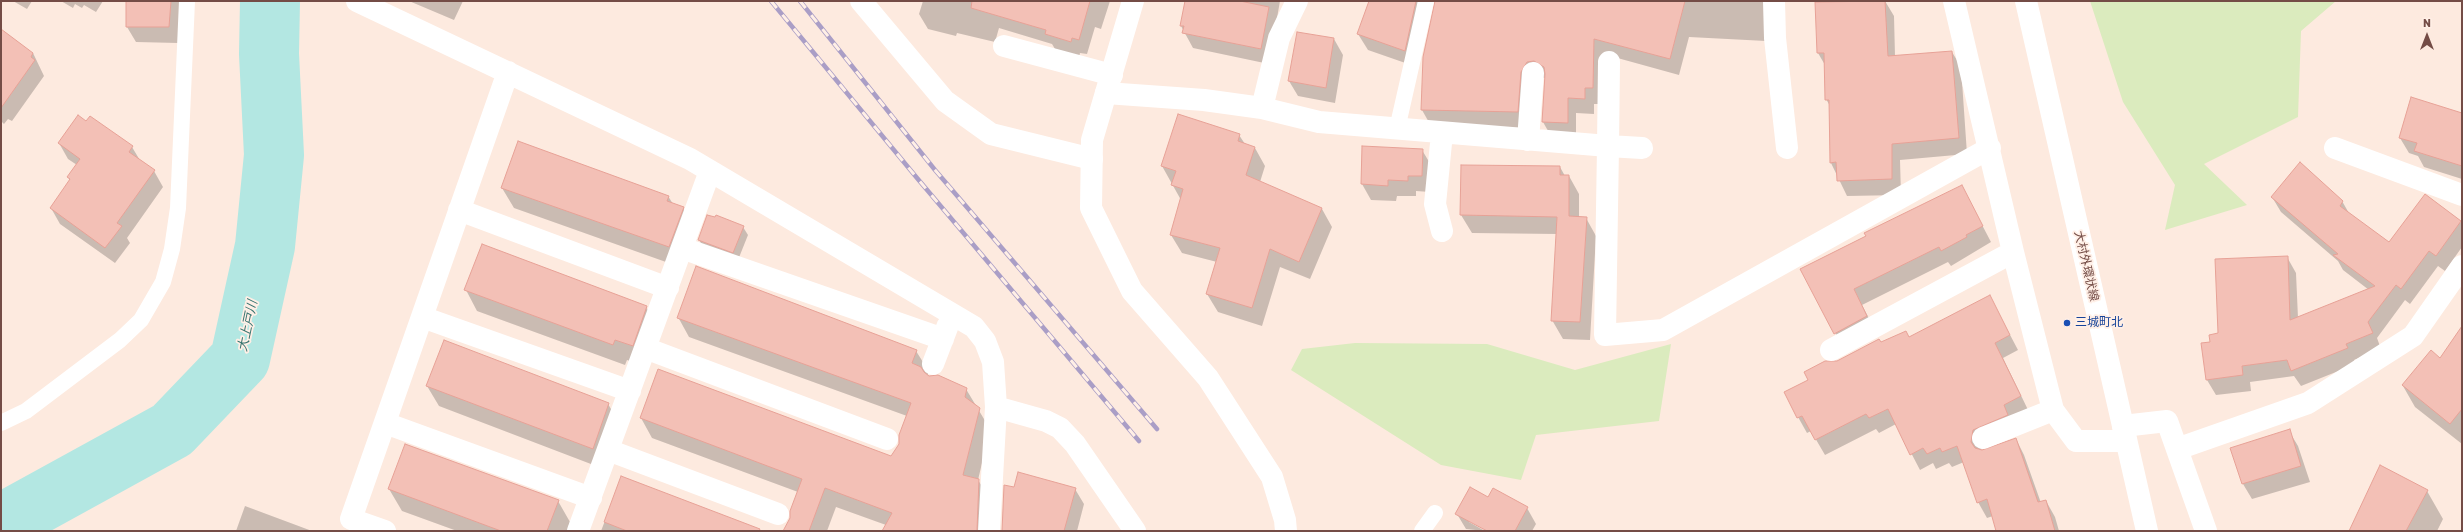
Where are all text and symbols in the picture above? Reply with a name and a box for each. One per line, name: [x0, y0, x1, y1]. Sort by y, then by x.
north arrow: [2407, 16, 2447, 56]
text: N: [2423, 17, 2431, 30]
street label: 大村外環状線: [2071, 229, 2101, 303]
water label: 大上戸川: [235, 299, 261, 353]
place label: 三城町北: [2075, 316, 2123, 330]
marker: 三城町北: [2062, 318, 2072, 328]

